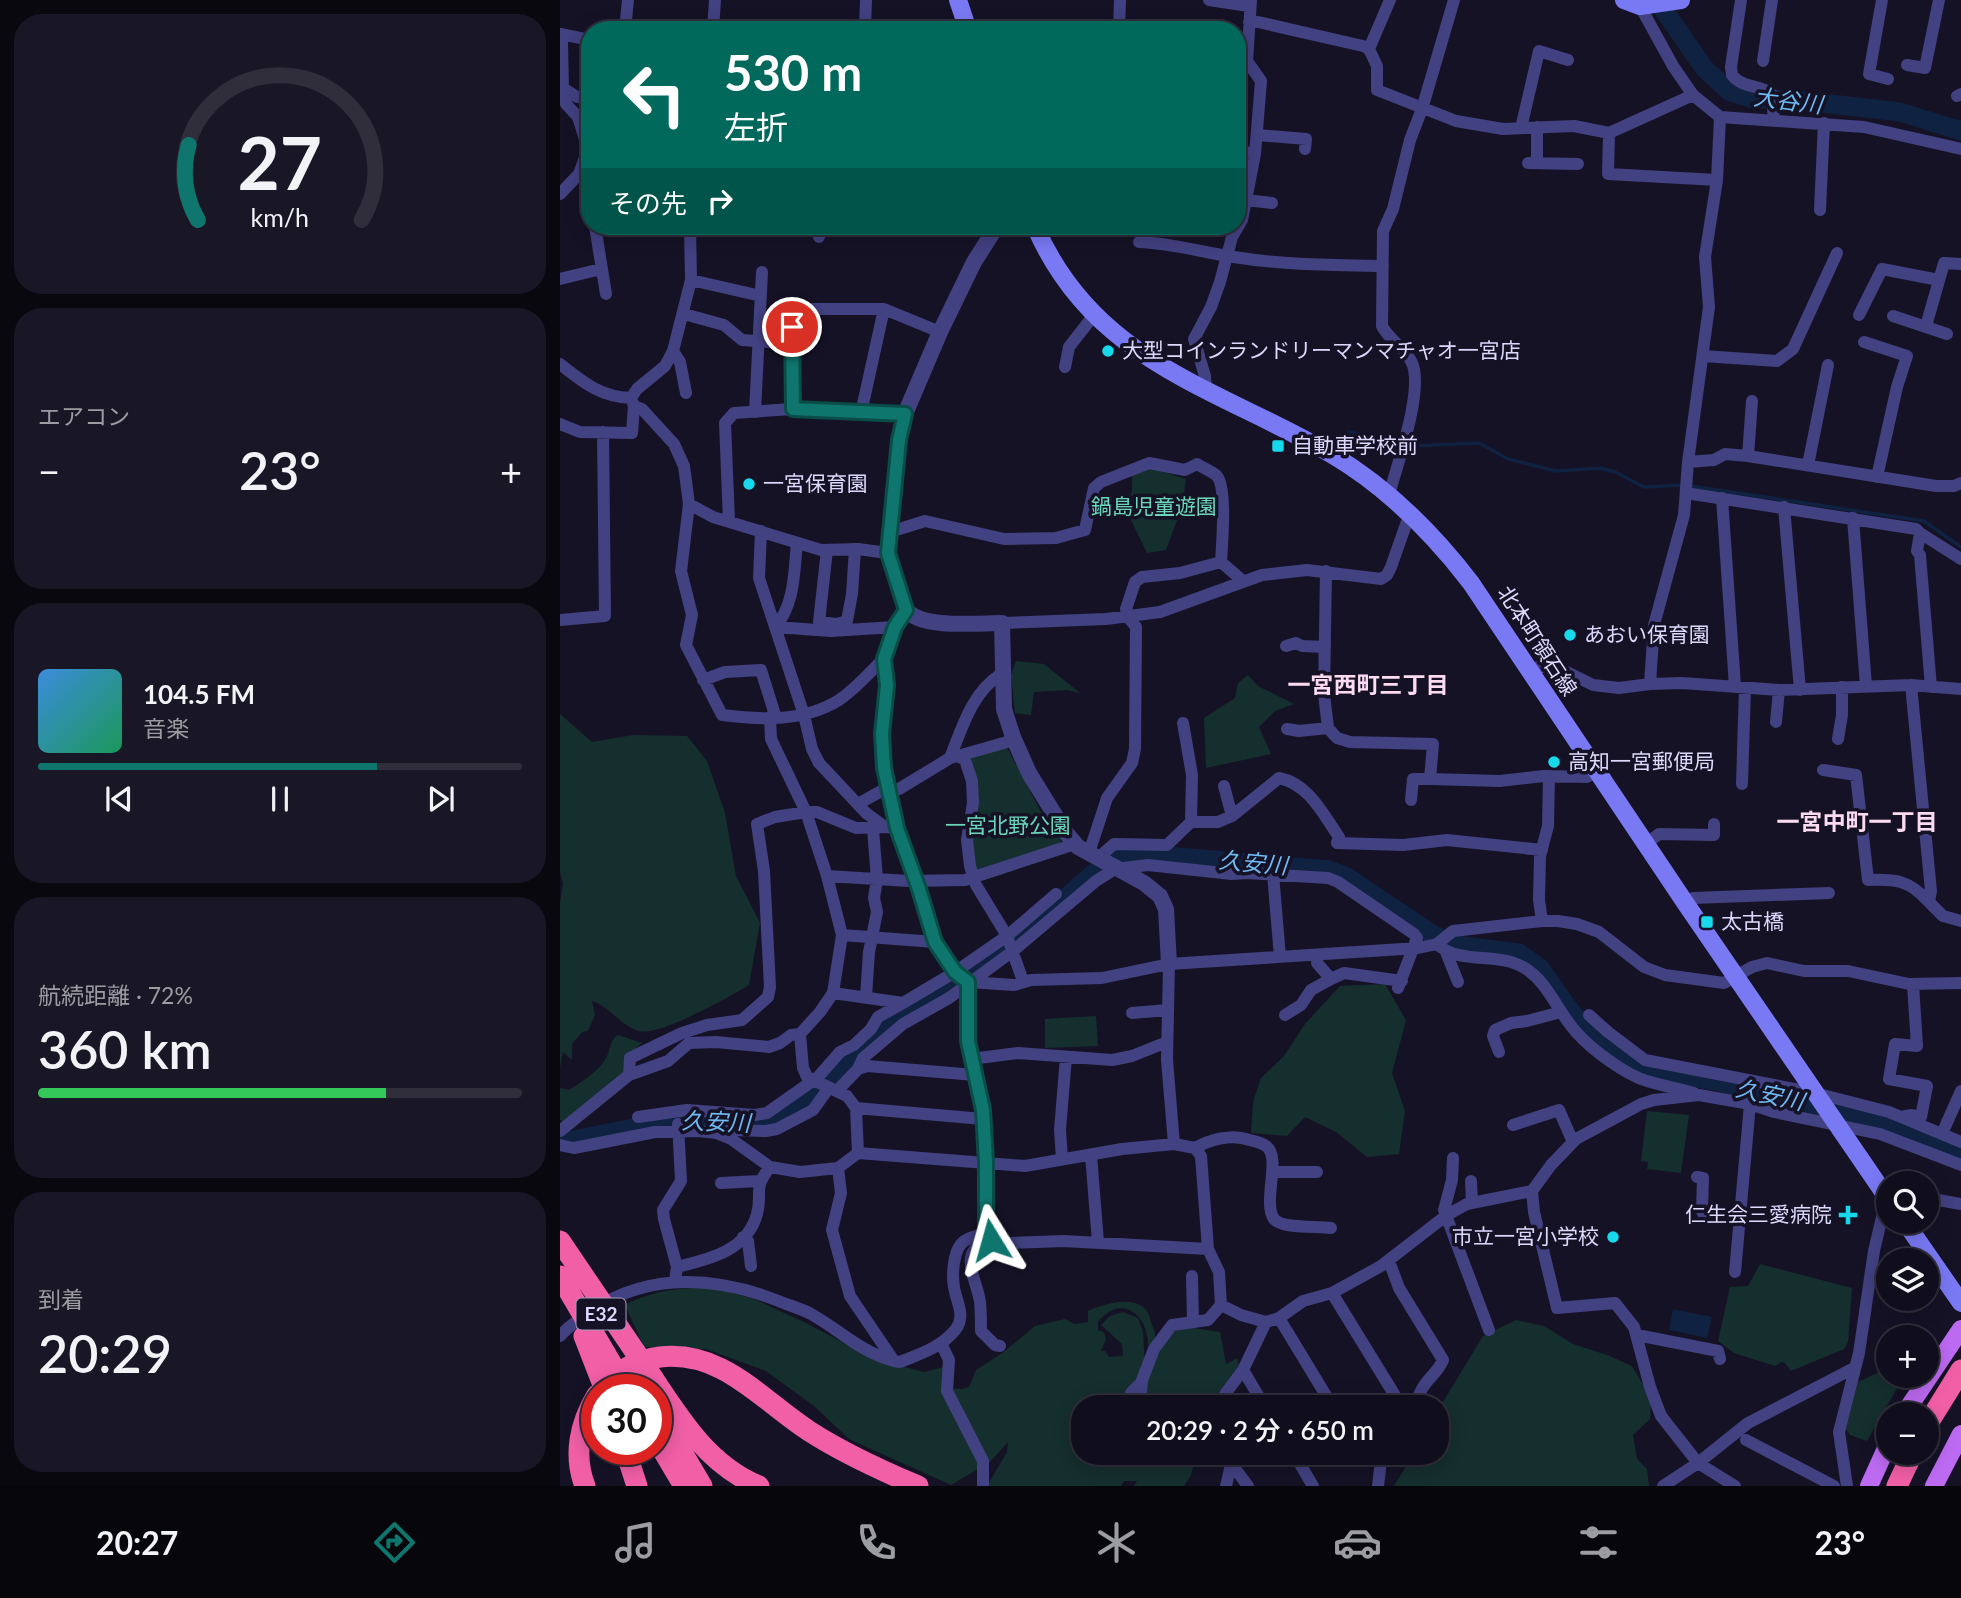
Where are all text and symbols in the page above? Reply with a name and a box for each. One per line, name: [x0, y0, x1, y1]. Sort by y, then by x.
text: 530 m: [724, 43, 862, 101]
icon: left: [609, 49, 700, 140]
water label: 大谷川: [1752, 82, 1827, 118]
text: 左折: [724, 107, 788, 146]
text: 27: [238, 119, 322, 207]
icon: right: [701, 182, 739, 220]
text: その先: [609, 187, 687, 219]
text: km/h: [251, 202, 309, 232]
pin: [762, 297, 822, 357]
icon: arrive: [773, 308, 811, 346]
place label: 大型コインランドリーマンマチャオ一宮店: [1122, 337, 1521, 362]
marker: 大型コインランドリーマンマチャオ一宮店: [1100, 343, 1116, 359]
text: エアコン: [38, 402, 130, 430]
place label: 自動車学校前: [1292, 432, 1418, 457]
marker: 自動車学校前: [1270, 438, 1286, 454]
text: 23°: [239, 439, 321, 501]
text: −: [38, 448, 60, 494]
text: +: [500, 448, 522, 494]
place label: 一宮保育園: [763, 470, 868, 495]
marker: 一宮保育園: [741, 476, 757, 492]
park label: 鍋島児童遊園: [1091, 493, 1217, 518]
street label: 北本町領石線: [1493, 581, 1583, 700]
place label: あおい保育園: [1584, 621, 1710, 646]
marker: あおい保育園: [1562, 627, 1578, 643]
district label: 一宮西町三丁目: [1288, 670, 1449, 698]
text: 104.5 FM: [143, 678, 255, 710]
text: 音楽: [143, 714, 189, 742]
place label: 高知一宮郵便局: [1568, 748, 1715, 773]
marker: 高知一宮郵便局: [1546, 754, 1562, 770]
icon: previous: [100, 780, 138, 818]
icon: pause: [261, 780, 299, 818]
icon: next: [422, 780, 460, 818]
district label: 一宮中町一丁目: [1777, 807, 1938, 835]
park label: 一宮北野公園: [945, 812, 1071, 837]
water label: 久安川: [1217, 845, 1292, 879]
place label: 太古橋: [1721, 908, 1784, 933]
marker: 太古橋: [1699, 914, 1715, 930]
text: 航続距離 · 72%: [38, 981, 193, 1009]
text: 360 km: [38, 1018, 212, 1080]
water label: 久安川: [1734, 1073, 1810, 1116]
water label: 久安川: [681, 1106, 754, 1136]
map controls: [1876, 1171, 1939, 1465]
button: search: [1876, 1171, 1939, 1234]
place label: 仁生会三愛病院: [1685, 1201, 1832, 1226]
position arrow: [954, 1203, 1028, 1277]
marker: 仁生会三愛病院: [1838, 1205, 1858, 1225]
place label: 市立一宮小学校: [1452, 1223, 1599, 1248]
marker: 市立一宮小学校: [1605, 1229, 1621, 1245]
button: layers: [1876, 1248, 1939, 1311]
text: 到着: [38, 1285, 84, 1313]
road number: E32: [576, 1298, 626, 1330]
text: 20:29: [38, 1322, 172, 1384]
button: +: [1876, 1325, 1939, 1388]
speed limit sign: 30: [581, 1374, 672, 1465]
button: −: [1876, 1402, 1939, 1465]
text: 20:29 · 2 分 · 650 m: [1146, 1414, 1374, 1446]
icon: directions: [370, 1518, 419, 1567]
icon: music: [611, 1518, 660, 1567]
icon: phone: [852, 1518, 901, 1567]
icon: climate: [1092, 1518, 1141, 1567]
icon: car: [1333, 1518, 1382, 1567]
icon: filters: [1574, 1518, 1623, 1567]
text: 20:27: [96, 1523, 178, 1562]
text: 23°: [1815, 1523, 1865, 1562]

